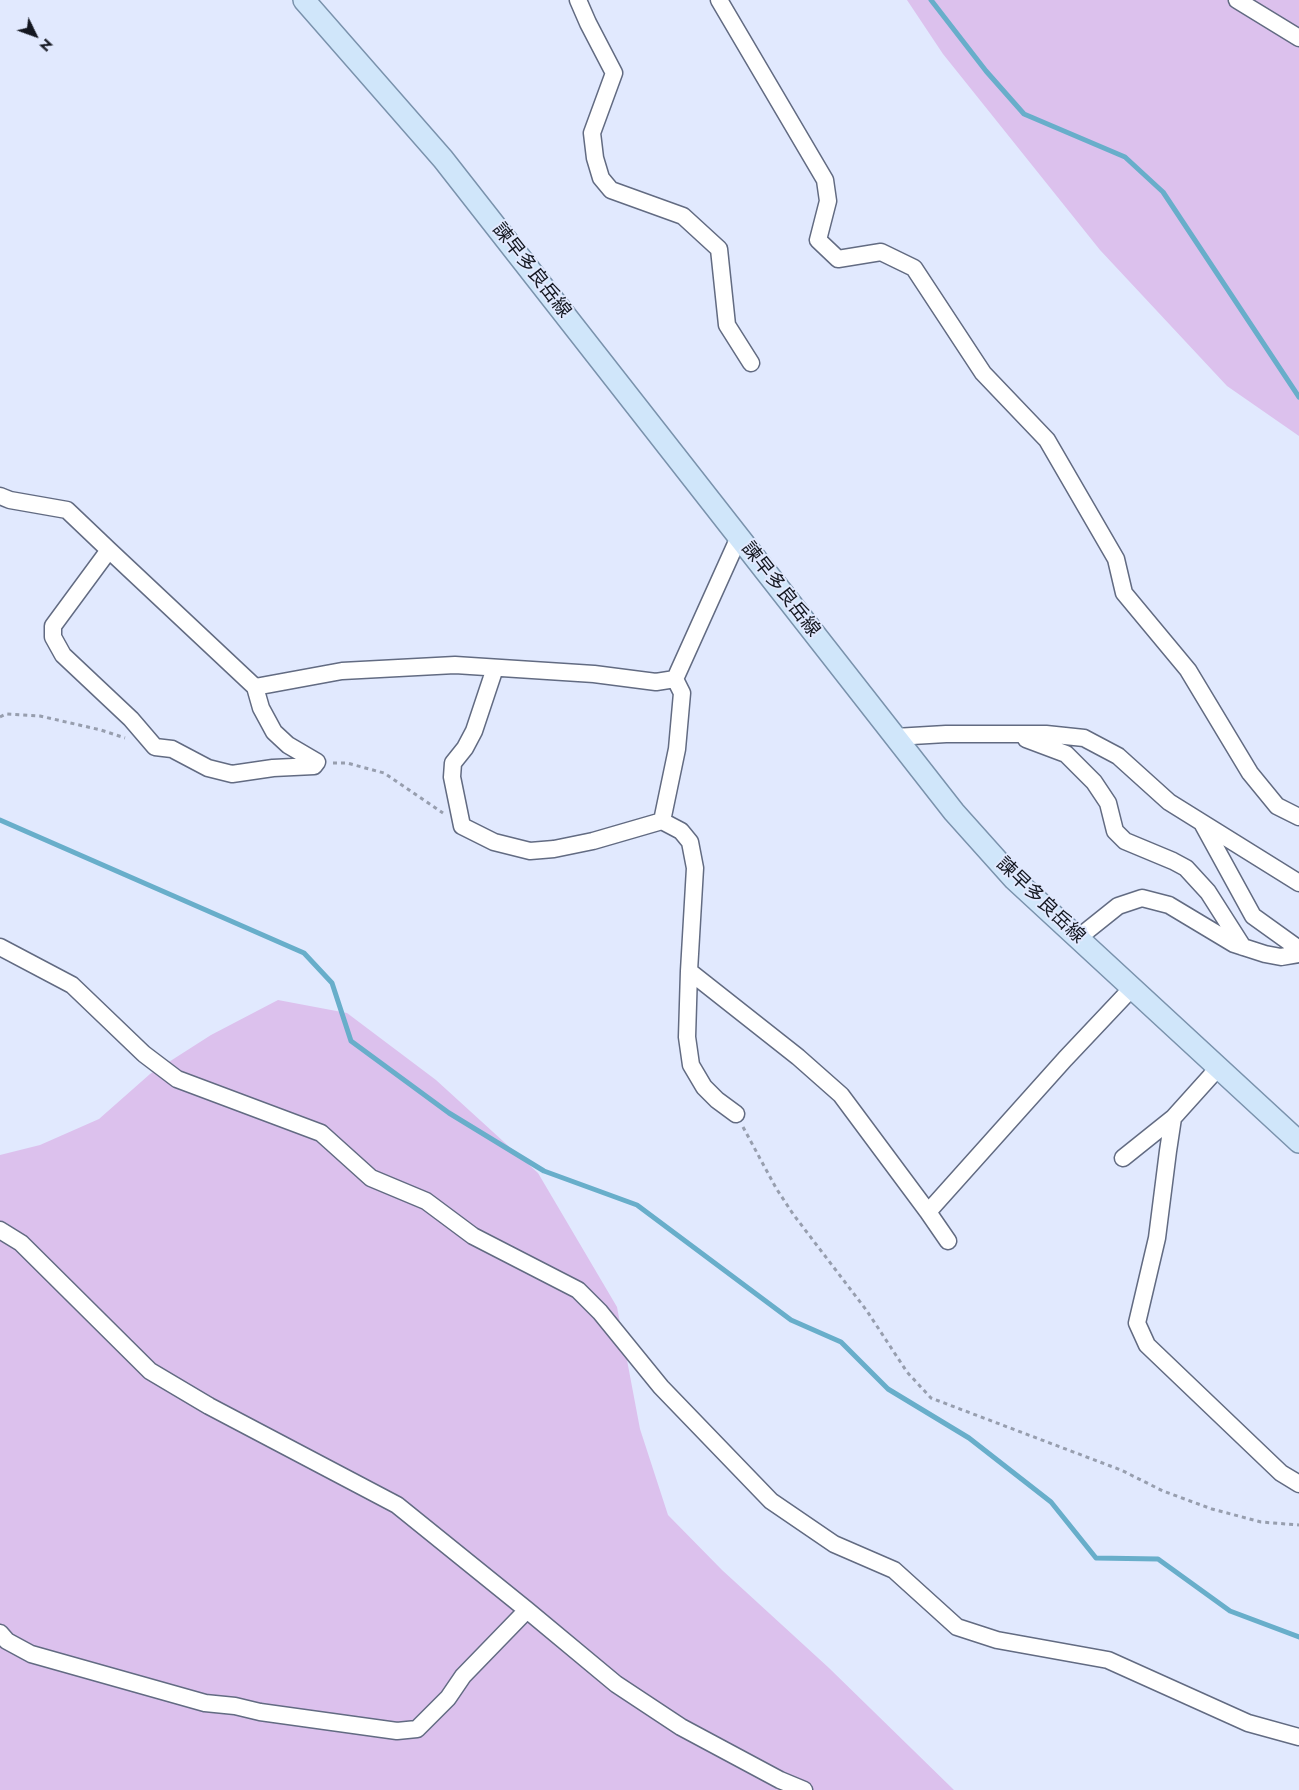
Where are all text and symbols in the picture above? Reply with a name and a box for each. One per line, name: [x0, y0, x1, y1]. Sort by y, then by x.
north arrow: [10, 10, 60, 60]
text: N: [35, 34, 57, 56]
street label: 諫早多良岳線: [487, 219, 575, 323]
street label: 諫早多良岳線: [736, 538, 824, 642]
street label: 諫早多良岳線: [991, 853, 1089, 949]

